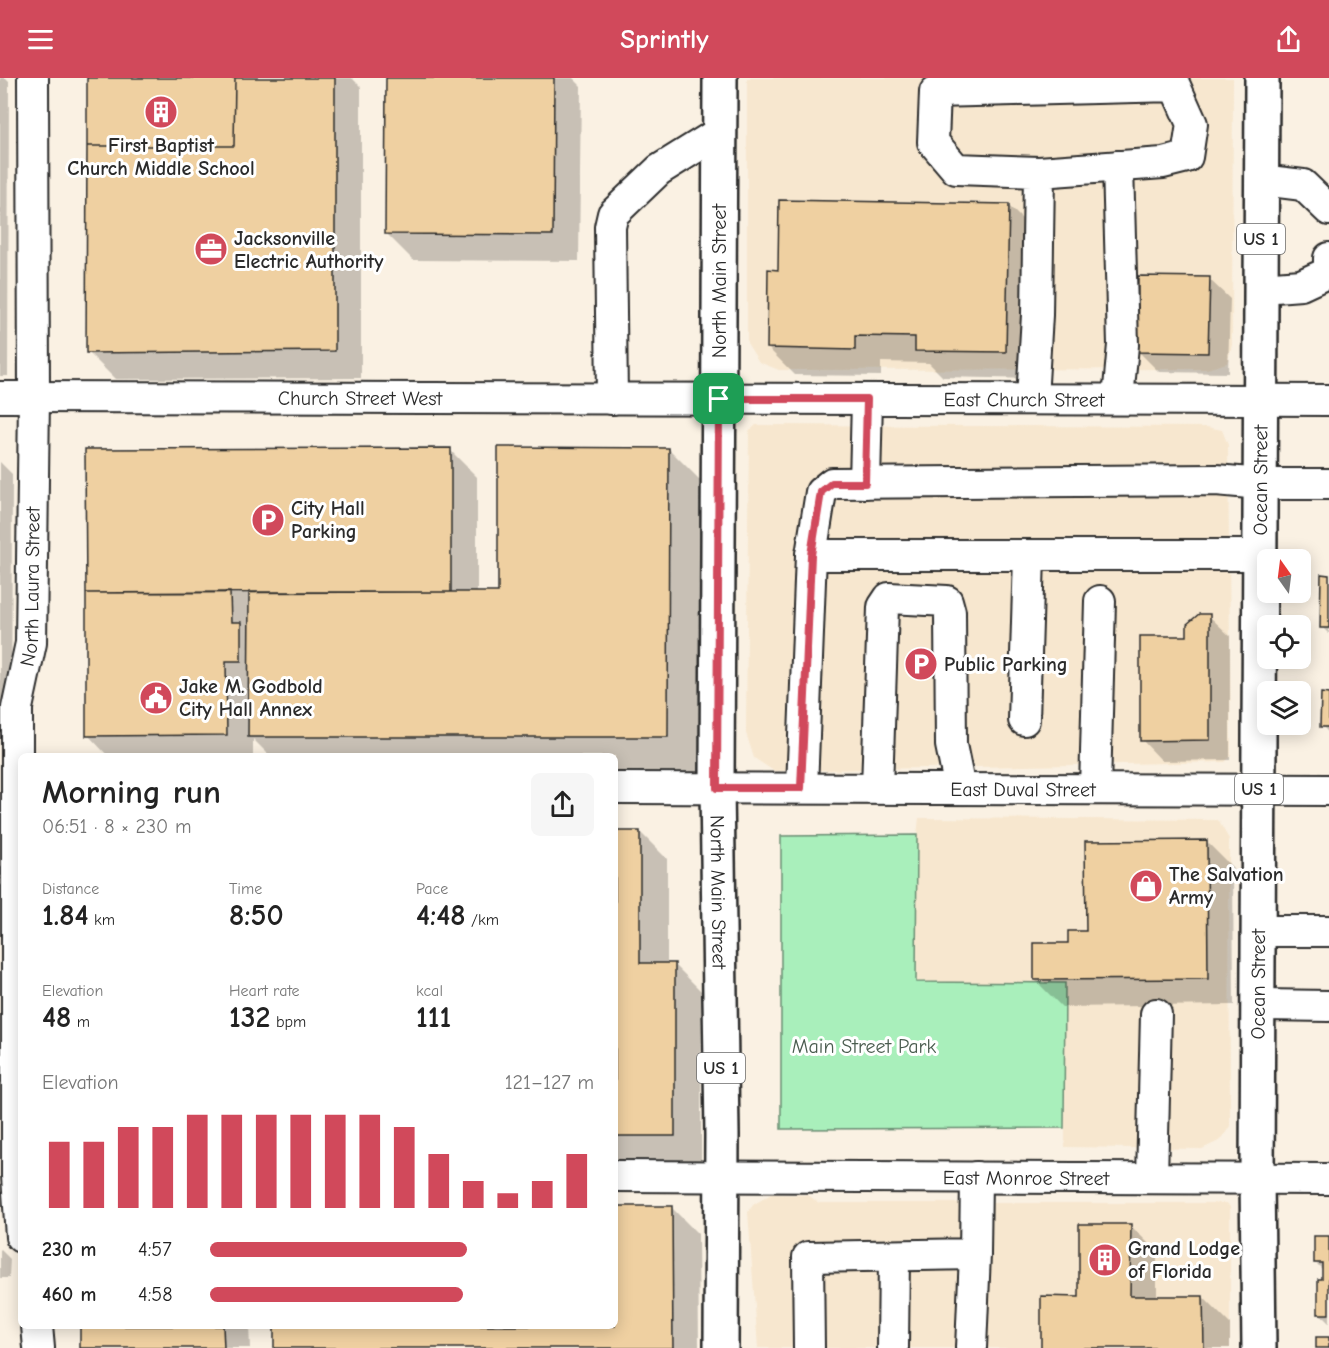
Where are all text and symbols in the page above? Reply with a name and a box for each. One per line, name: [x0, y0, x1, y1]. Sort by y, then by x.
icon: menu: [24, 23, 57, 56]
icon: share: [1272, 23, 1305, 56]
text: Sprintly: [620, 24, 709, 55]
building icon: First Baptist Church Middle School: [143, 94, 179, 130]
place label: First Baptist Church Middle School: [67, 134, 255, 180]
street label: North Main Street: [708, 203, 731, 358]
road number: US 1: [1237, 224, 1285, 254]
place label: Jacksonville Electric Authority: [234, 227, 384, 273]
office icon: Jacksonville Electric Authority: [193, 231, 229, 267]
pin: [693, 373, 744, 424]
icon: arrive: [702, 382, 735, 415]
street label: Church Street West: [278, 386, 444, 410]
street label: East Church Street: [944, 388, 1106, 411]
street label: Ocean Street: [1248, 423, 1272, 535]
place label: City Hall Parking: [291, 497, 365, 543]
parking icon: City Hall Parking: [250, 502, 286, 538]
street label: North Laura Street: [15, 505, 44, 668]
north arrow: [1257, 549, 1311, 603]
map controls: [1257, 549, 1311, 735]
button: locate: [1257, 615, 1311, 669]
parking icon: Public Parking: [903, 646, 939, 682]
place label: Public Parking: [944, 653, 1068, 676]
place label: Jake M. Godbold City Hall Annex: [179, 675, 323, 721]
public building icon: Jake M. Godbold City Hall Annex: [138, 680, 174, 716]
button: layers: [1257, 681, 1311, 735]
text: Morning run: [42, 773, 221, 811]
button: share: [531, 773, 594, 836]
road number: US 1: [1235, 774, 1283, 804]
street label: East Duval Street: [950, 777, 1097, 801]
text: 06:51 · 8 × 230 m: [42, 815, 191, 838]
street label: North Main Street: [706, 815, 731, 971]
place label: The Salvation Army: [1169, 863, 1284, 909]
shop icon: The Salvation Army: [1128, 868, 1164, 904]
text: Distance: [42, 880, 99, 898]
text: Time: [229, 880, 262, 898]
text: Pace: [416, 880, 448, 898]
text: 1.84: [42, 898, 89, 933]
text: 8:50: [229, 898, 284, 933]
text: 4:48: [416, 898, 466, 933]
text: km: [89, 911, 115, 929]
text: /km: [466, 911, 499, 929]
street label: Ocean Street: [1246, 927, 1270, 1039]
text: Elevation: [42, 982, 103, 1000]
text: Heart rate: [229, 982, 300, 1000]
text: kcal: [416, 982, 443, 1000]
text: 48: [42, 1000, 71, 1035]
text: 132: [229, 1000, 271, 1035]
text: 111: [416, 1000, 451, 1035]
text: m: [71, 1013, 90, 1031]
text: bpm: [271, 1013, 306, 1031]
park label: Main Street Park: [792, 1035, 937, 1058]
road number: US 1: [697, 1053, 745, 1083]
text: Elevation: [42, 1071, 119, 1094]
text: 121–127 m: [505, 1071, 594, 1094]
street label: East Monroe Street: [943, 1166, 1111, 1190]
place label: Grand Lodge of Florida: [1128, 1237, 1240, 1283]
text: 230 m: [42, 1238, 96, 1261]
text: 4:57: [138, 1238, 172, 1261]
building icon: Grand Lodge of Florida: [1087, 1242, 1123, 1278]
text: 460 m: [42, 1283, 96, 1306]
text: 4:58: [138, 1283, 172, 1306]

